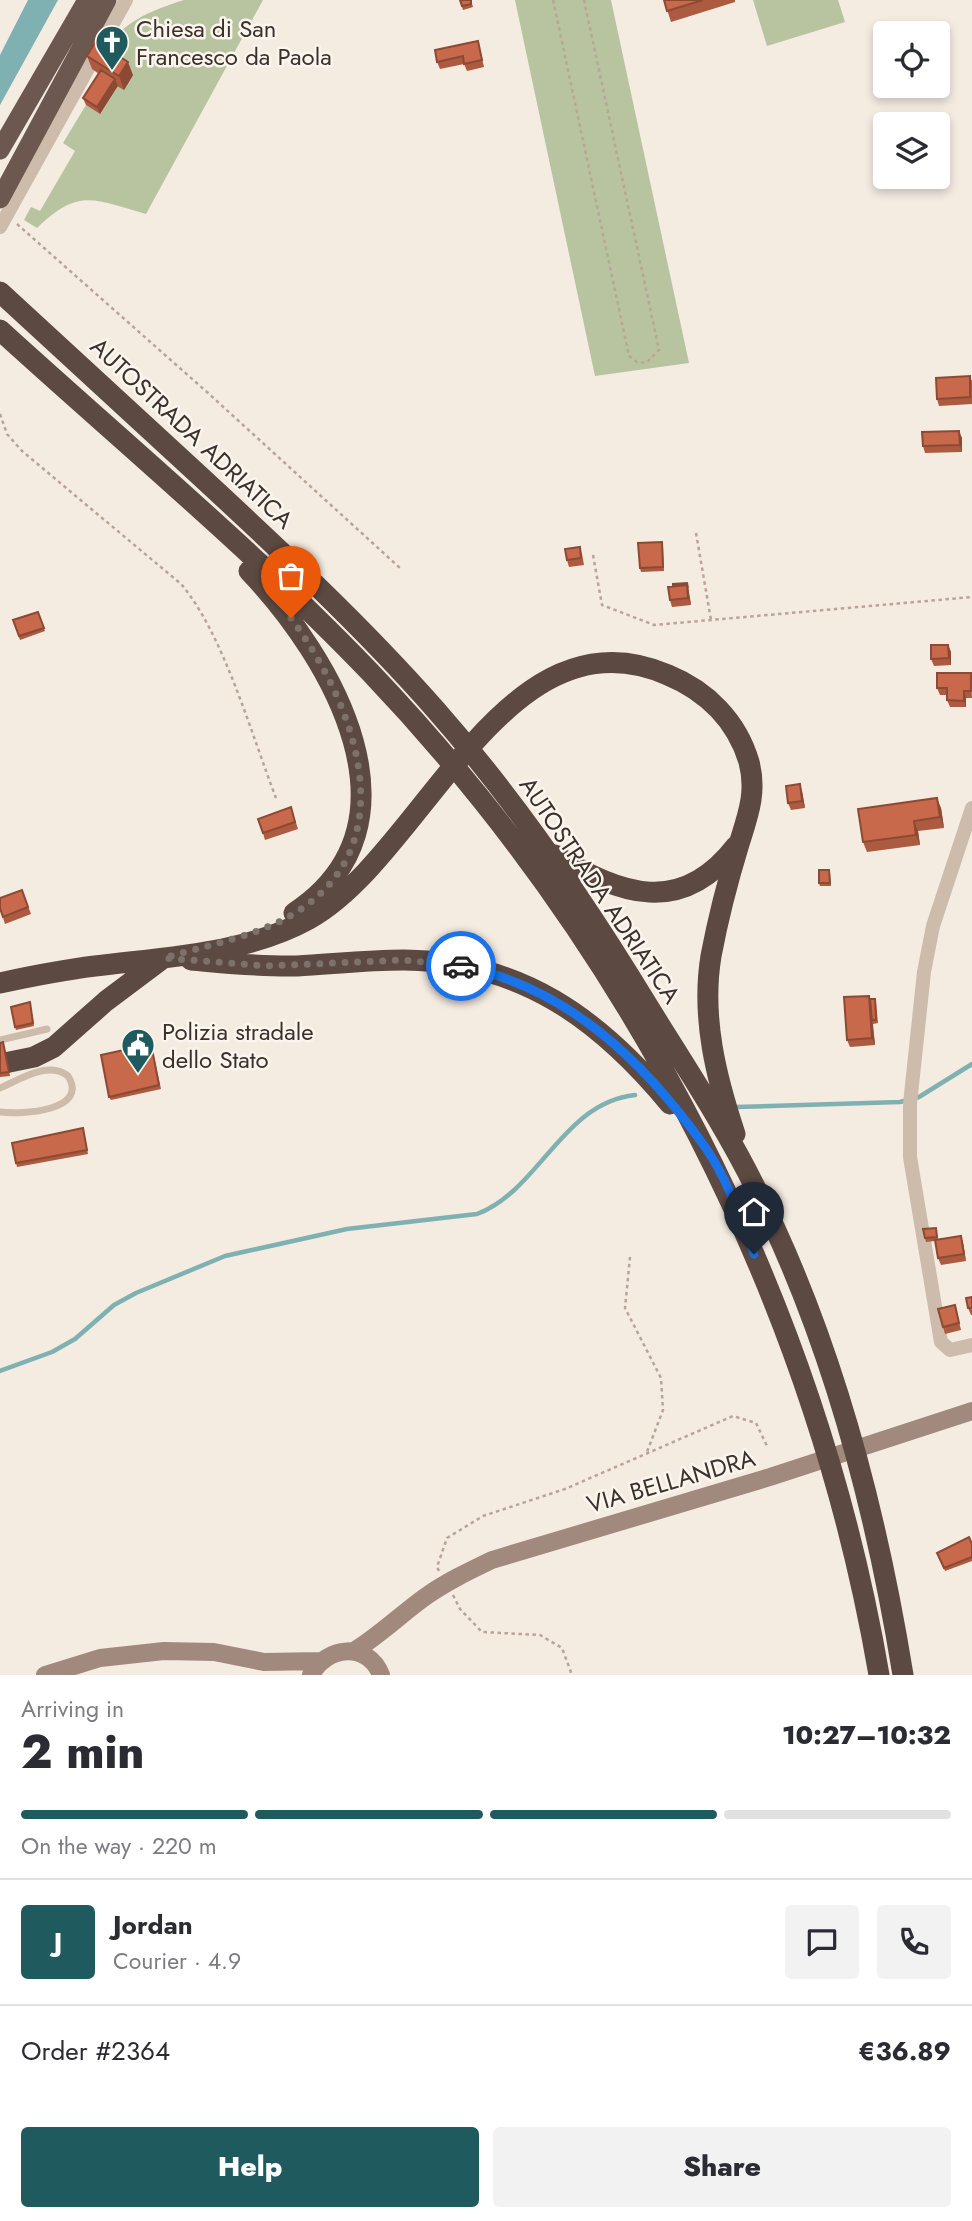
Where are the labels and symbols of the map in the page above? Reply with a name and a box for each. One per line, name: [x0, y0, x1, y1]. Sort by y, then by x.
place label: Chiesa di San Francesco da Paola: [136, 11, 332, 74]
church icon: Chiesa di San Francesco da Paola: [93, 23, 131, 72]
street label: AUTOSTRADA ADRIATICA: [83, 329, 302, 537]
pin: [261, 546, 321, 618]
street label: AUTOSTRADA ADRIATICA: [511, 770, 689, 1010]
courier: [426, 931, 496, 1001]
place label: Polizia stradale dello Stato: [162, 1014, 314, 1077]
public building icon: Polizia stradale dello Stato: [119, 1026, 157, 1075]
pin: [724, 1182, 784, 1254]
street label: VIA BELLANDRA: [583, 1440, 759, 1522]

